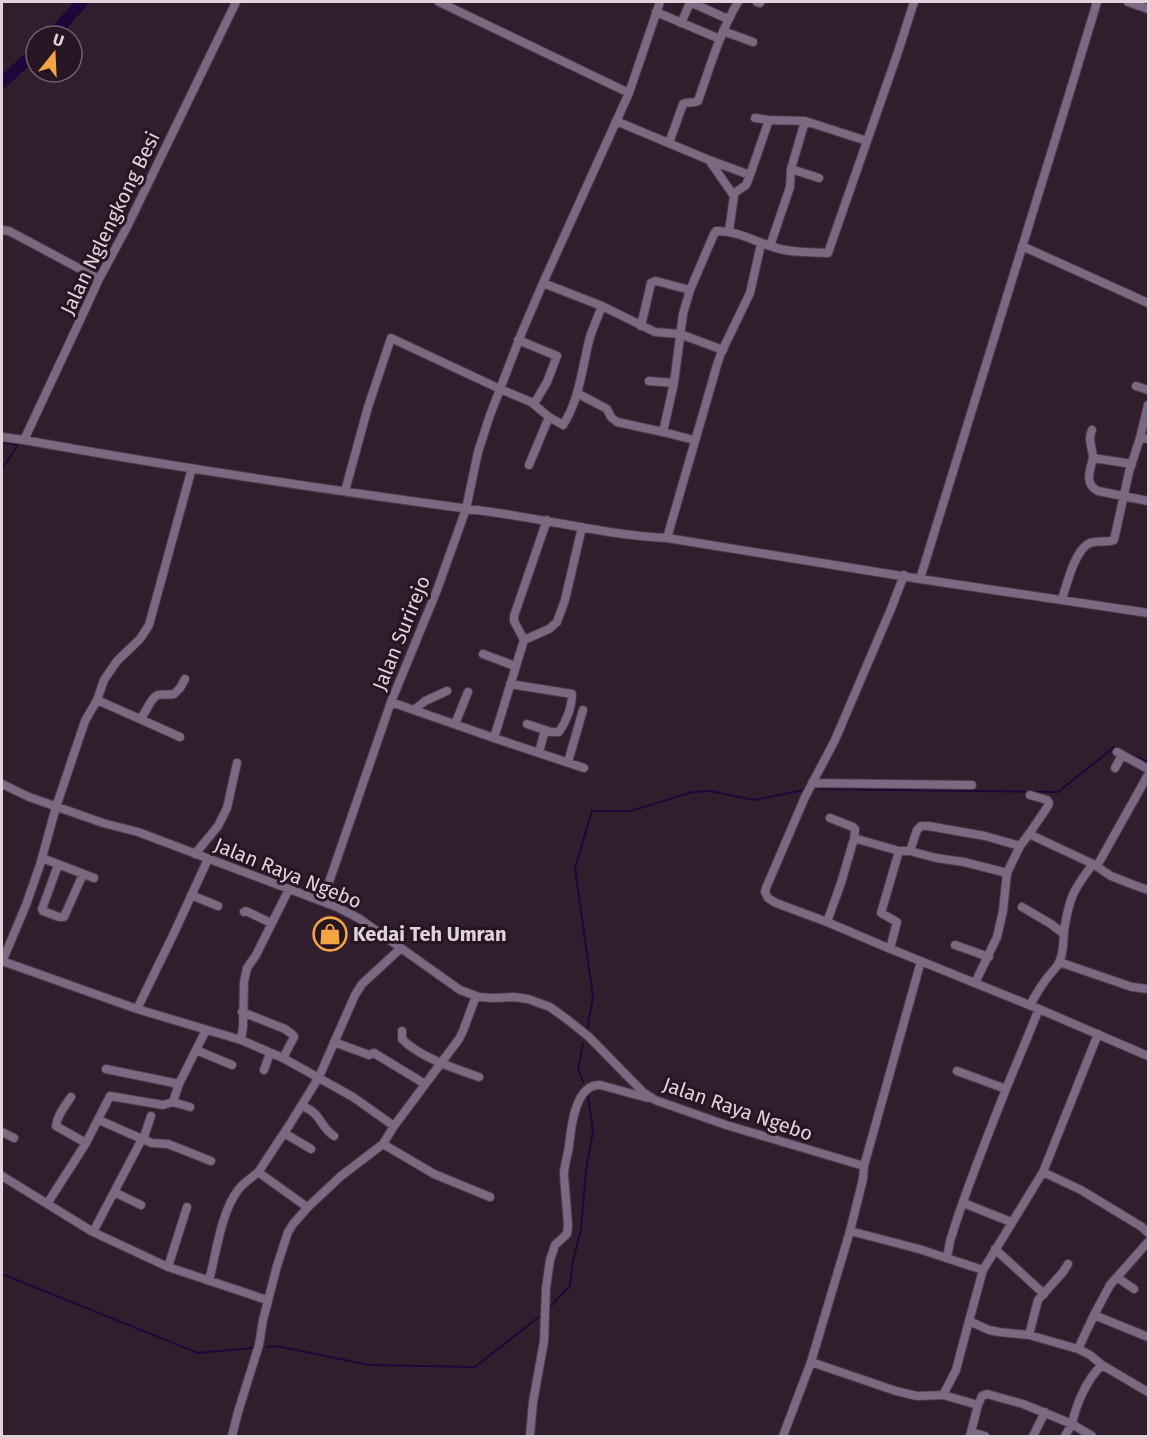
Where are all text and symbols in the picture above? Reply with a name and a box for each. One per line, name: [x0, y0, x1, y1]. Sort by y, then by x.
north arrow: [24, 24, 84, 84]
text: U: [51, 30, 66, 51]
street label: Jalan Nglengkong Besi: [55, 128, 165, 318]
street label: Jalan Surirejo: [367, 572, 435, 694]
street label: Jalan Raya Ngebo: [211, 832, 365, 914]
shop icon: Kedai Teh Umran: [312, 916, 348, 952]
place label: Kedai Teh Umran: [353, 922, 506, 946]
street label: Jalan Raya Ngebo: [660, 1072, 816, 1146]

